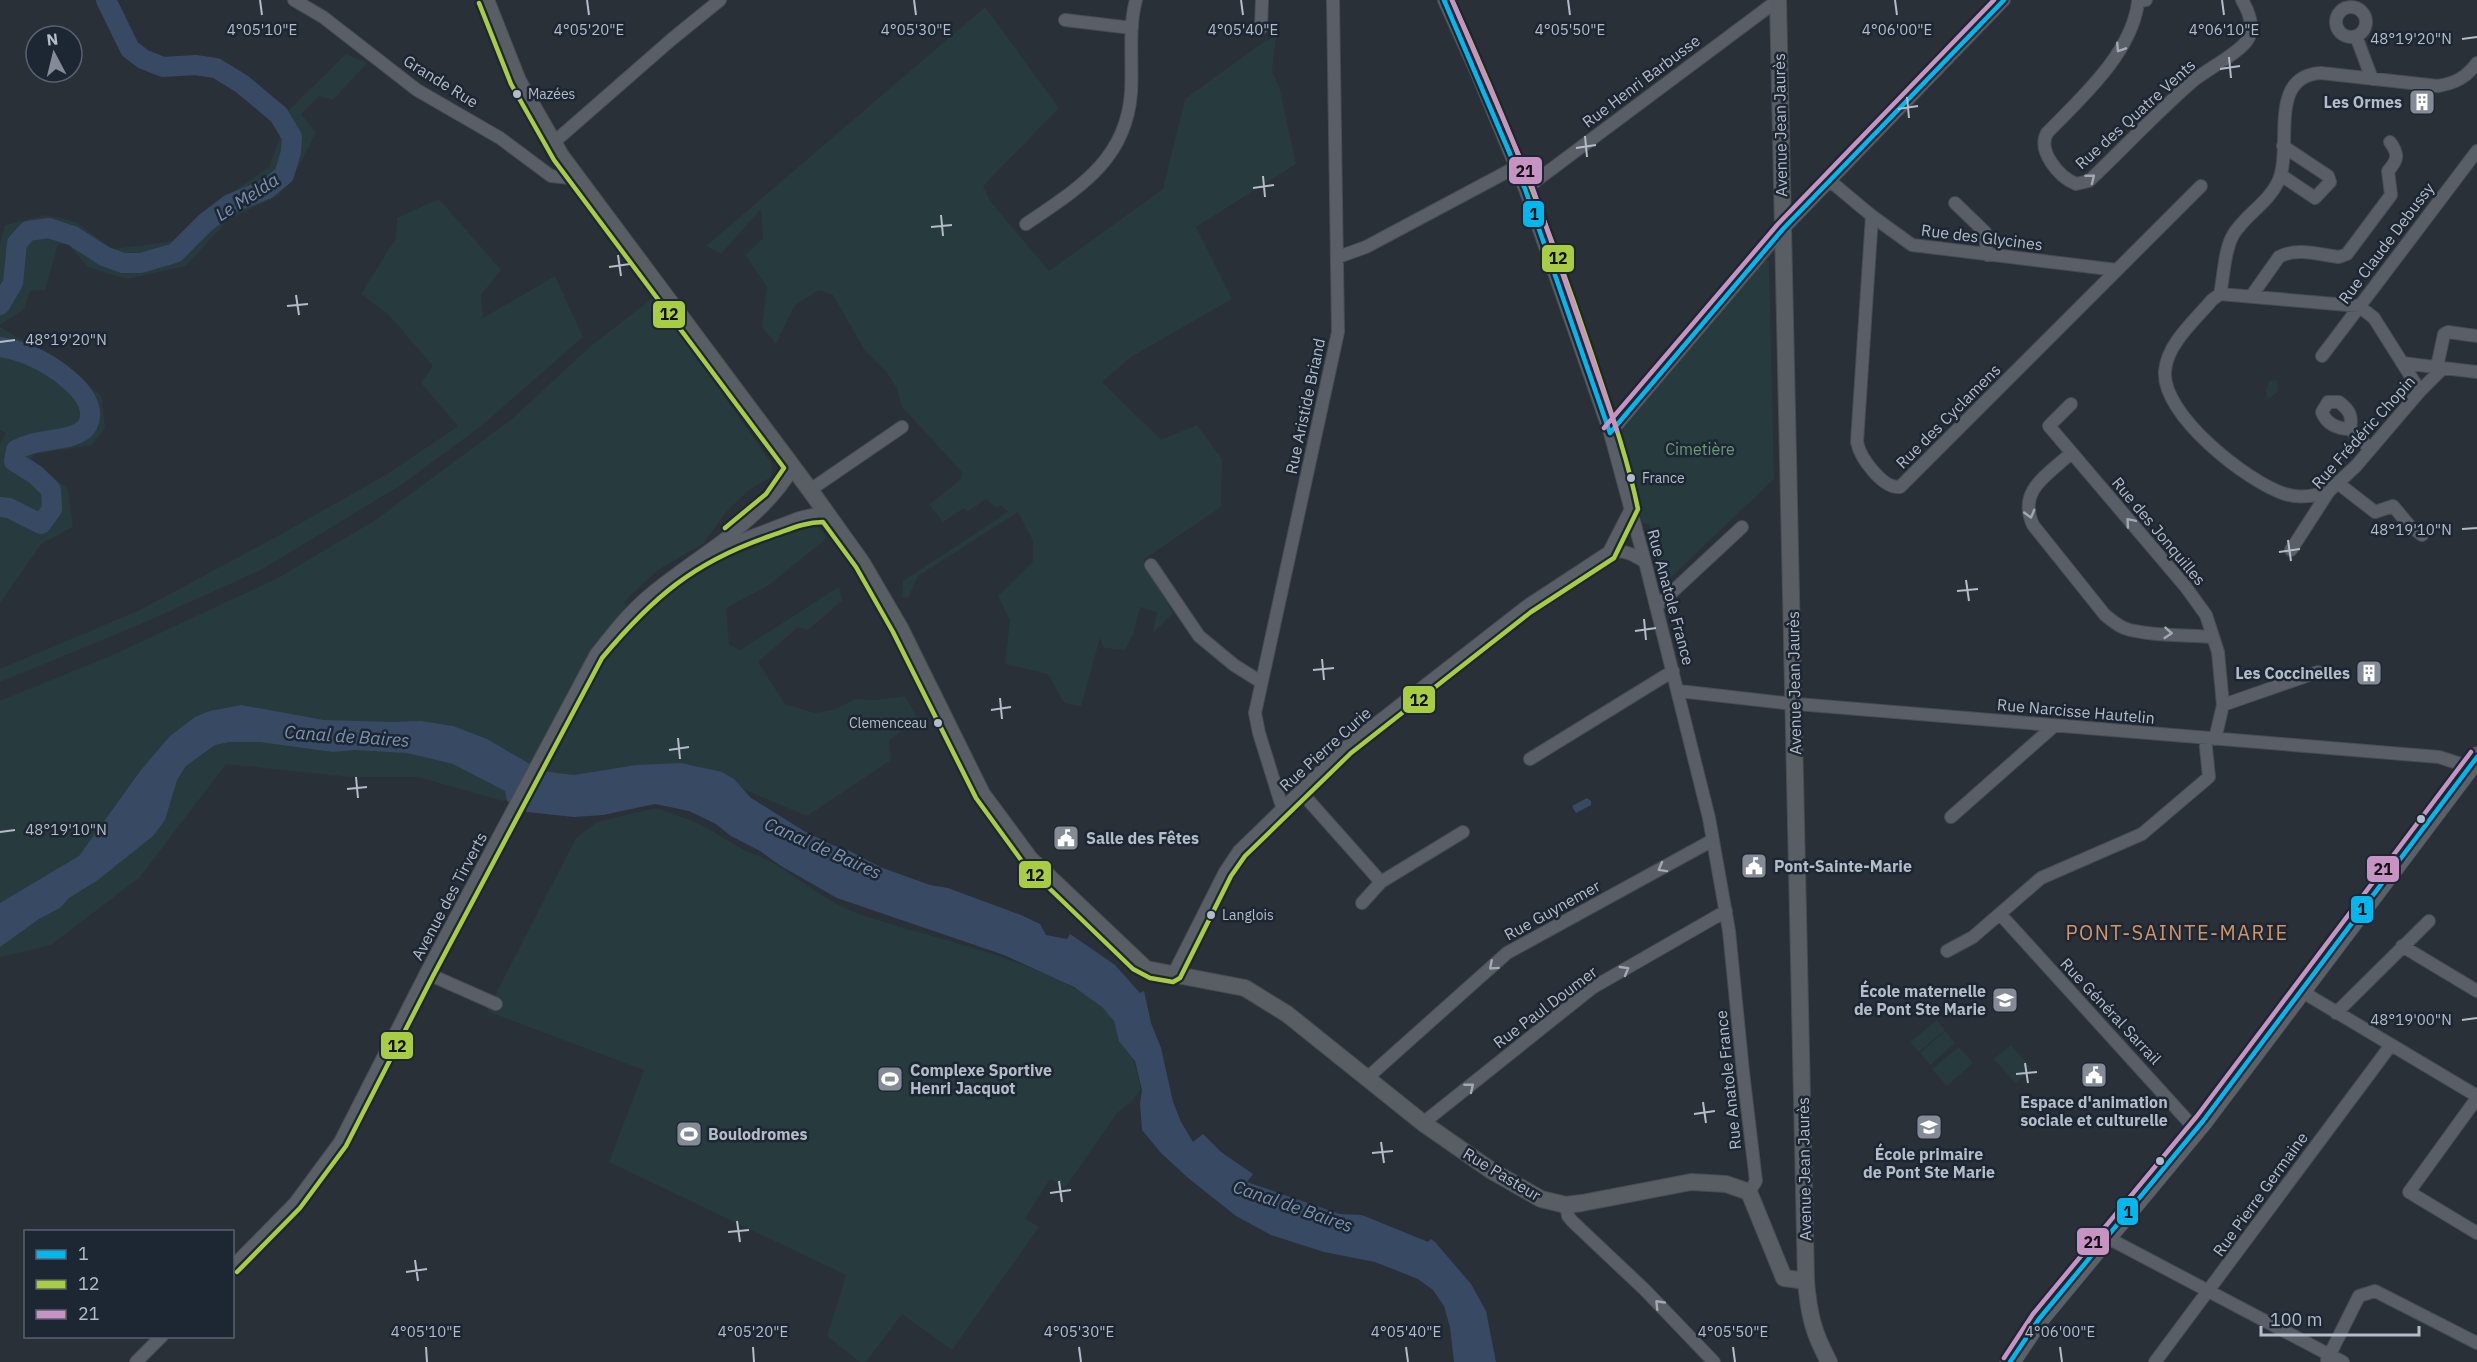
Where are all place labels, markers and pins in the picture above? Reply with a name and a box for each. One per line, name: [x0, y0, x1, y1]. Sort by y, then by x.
place label: Mazées: [528, 85, 576, 103]
building icon: Les Ormes: [2407, 87, 2437, 117]
marker: Mazées: [511, 88, 523, 100]
place label: Les Ormes: [2324, 92, 2402, 112]
place label: France: [1642, 469, 1685, 487]
marker: France: [1625, 472, 1637, 484]
building icon: Les Coccinelles: [2354, 658, 2384, 688]
place label: Les Coccinelles: [2235, 663, 2350, 683]
place label: Clemenceau: [849, 714, 927, 732]
marker: Clemenceau: [932, 717, 944, 729]
unlabelled marker: [2415, 813, 2427, 825]
public building icon: Salle des Fêtes: [1051, 823, 1081, 853]
place label: Salle des Fêtes: [1086, 828, 1199, 848]
public building icon: Pont-Sainte-Marie: [1739, 851, 1769, 881]
place label: Pont-Sainte-Marie: [1774, 856, 1912, 876]
place label: Langlois: [1222, 906, 1274, 924]
marker: Langlois: [1205, 909, 1217, 921]
place label: École maternelle de Pont Ste Marie: [1854, 980, 1986, 1019]
school or university icon: École maternelle de Pont Ste Marie: [1990, 985, 2020, 1015]
place label: Complexe Sportive Henri Jacquot: [910, 1060, 1052, 1098]
public building icon: Espace d'animation sociale et culturelle: [2079, 1060, 2109, 1090]
sports icon: Complexe Sportive Henri Jacquot: [875, 1064, 905, 1094]
place label: Espace d'animation sociale et culturelle: [2020, 1092, 2168, 1130]
school or university icon: École primaire de Pont Ste Marie: [1914, 1112, 1944, 1142]
sports icon: Boulodromes: [674, 1119, 704, 1149]
place label: Boulodromes: [708, 1124, 808, 1144]
place label: École primaire de Pont Ste Marie: [1863, 1143, 1995, 1182]
unlabelled marker: [2154, 1155, 2166, 1167]

